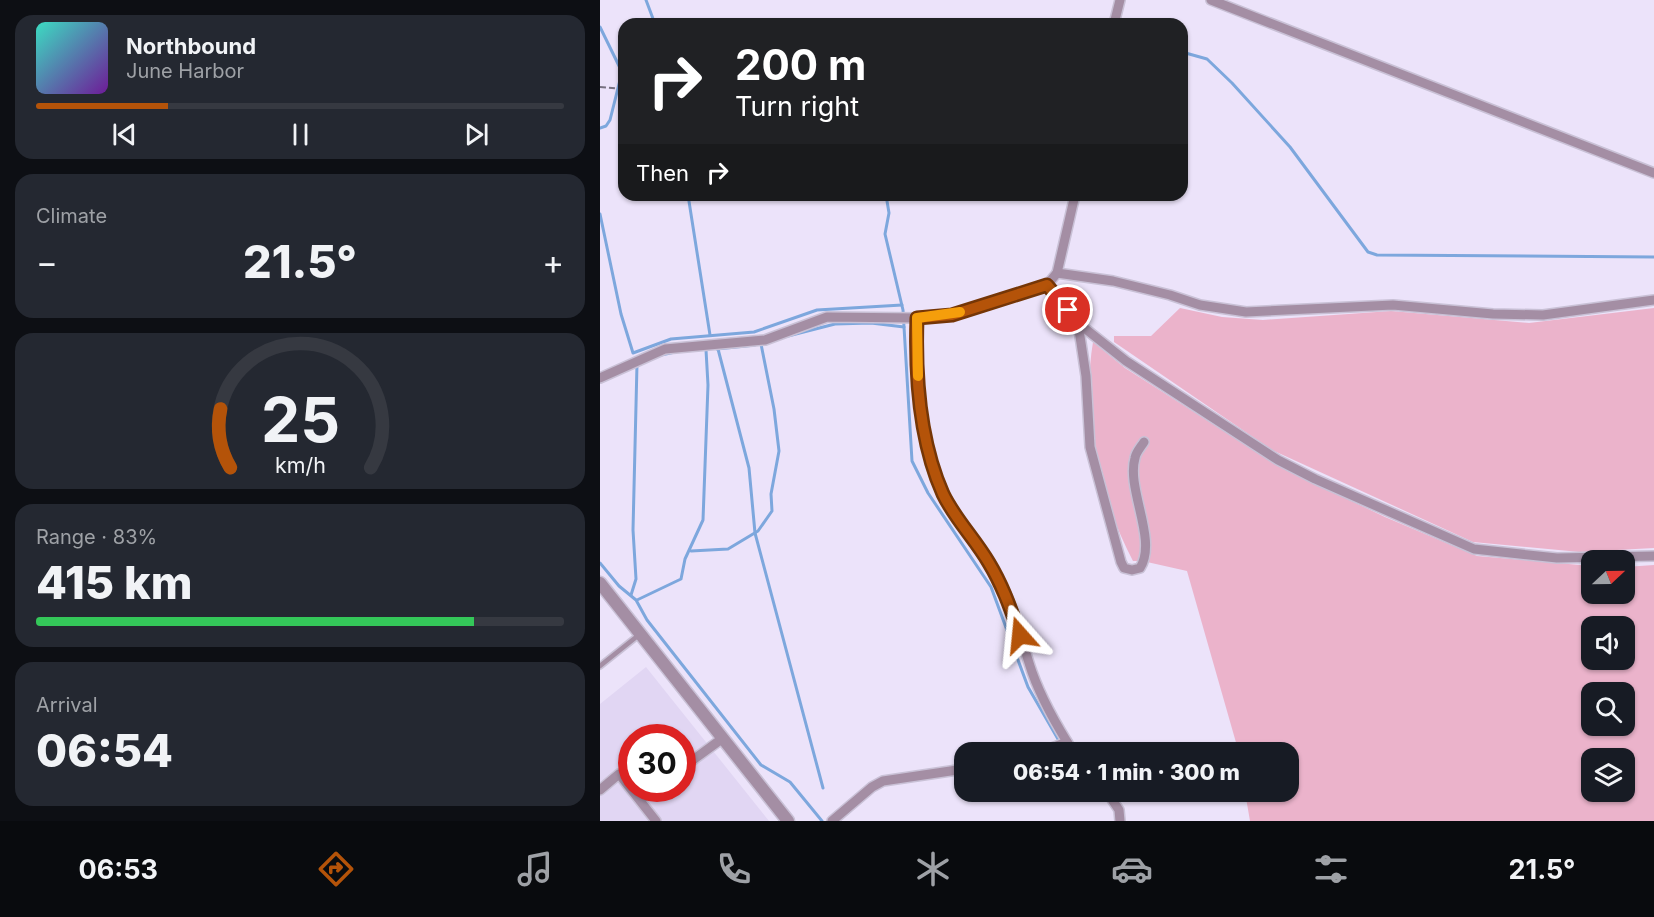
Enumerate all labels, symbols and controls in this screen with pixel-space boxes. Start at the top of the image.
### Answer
text: Northbound [126,33,256,59]
text: 200 m [735,39,866,90]
icon: right [636,42,714,120]
text: June Harbor [126,59,244,83]
text: Turn right [735,90,859,123]
icon: previous [108,118,141,151]
icon: pause [284,118,317,151]
icon: next [460,118,493,151]
icon: right [701,156,734,189]
text: Then [636,160,689,186]
text: Climate [36,204,107,228]
text: 21.5° [243,234,357,289]
text: − [36,242,58,282]
text: + [542,242,564,282]
pin [1042,284,1093,335]
icon: arrive [1051,293,1084,326]
text: 25 [260,382,340,457]
text: km/h [275,452,325,478]
text: Range · 83% [36,525,157,549]
north arrow [1581,550,1635,604]
map controls [1581,550,1635,802]
text: 415 km [36,555,192,610]
position arrow [988,603,1052,667]
button: sound [1581,616,1635,670]
button: search [1581,682,1635,736]
text: Arrival [36,693,98,717]
text: 06:54 [36,723,173,778]
speed limit sign: 30 [618,724,696,802]
button: layers [1581,748,1635,802]
text: 06:54 · 1 min · 300 m [1013,759,1240,785]
icon: directions [315,848,357,890]
icon: music [514,848,556,890]
icon: phone [713,848,755,890]
icon: climate [912,848,954,890]
icon: car [1111,848,1153,890]
icon: filters [1310,848,1352,890]
text: 06:53 [78,853,158,886]
text: 21.5° [1508,853,1576,886]

